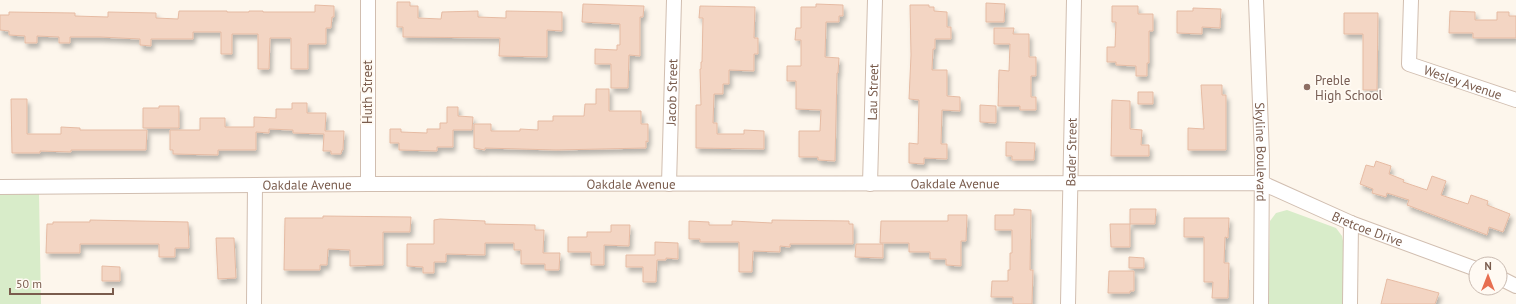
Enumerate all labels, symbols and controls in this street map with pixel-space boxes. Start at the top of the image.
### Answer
street label: Jacob Street [662,58,681,127]
street label: Huth Street [359,59,376,124]
street label: Wesley Avenue [1422,61,1504,103]
street label: Lau Street [863,63,882,121]
place label: Preble High School [1315,72,1383,104]
marker: Preble High School [1302,82,1312,92]
street label: Skyline Boulevard [1251,102,1271,202]
street label: Bader Street [1062,117,1080,187]
street label: Oakdale Avenue [586,175,676,192]
street label: Oakdale Avenue [910,175,1000,192]
street label: Oakdale Avenue [262,176,352,193]
street label: Bretcoe Drive [1329,207,1405,250]
north arrow [1468,256,1508,296]
text: N [1484,259,1492,273]
scale bar [10,270,113,296]
text: 50 m [16,276,42,291]

